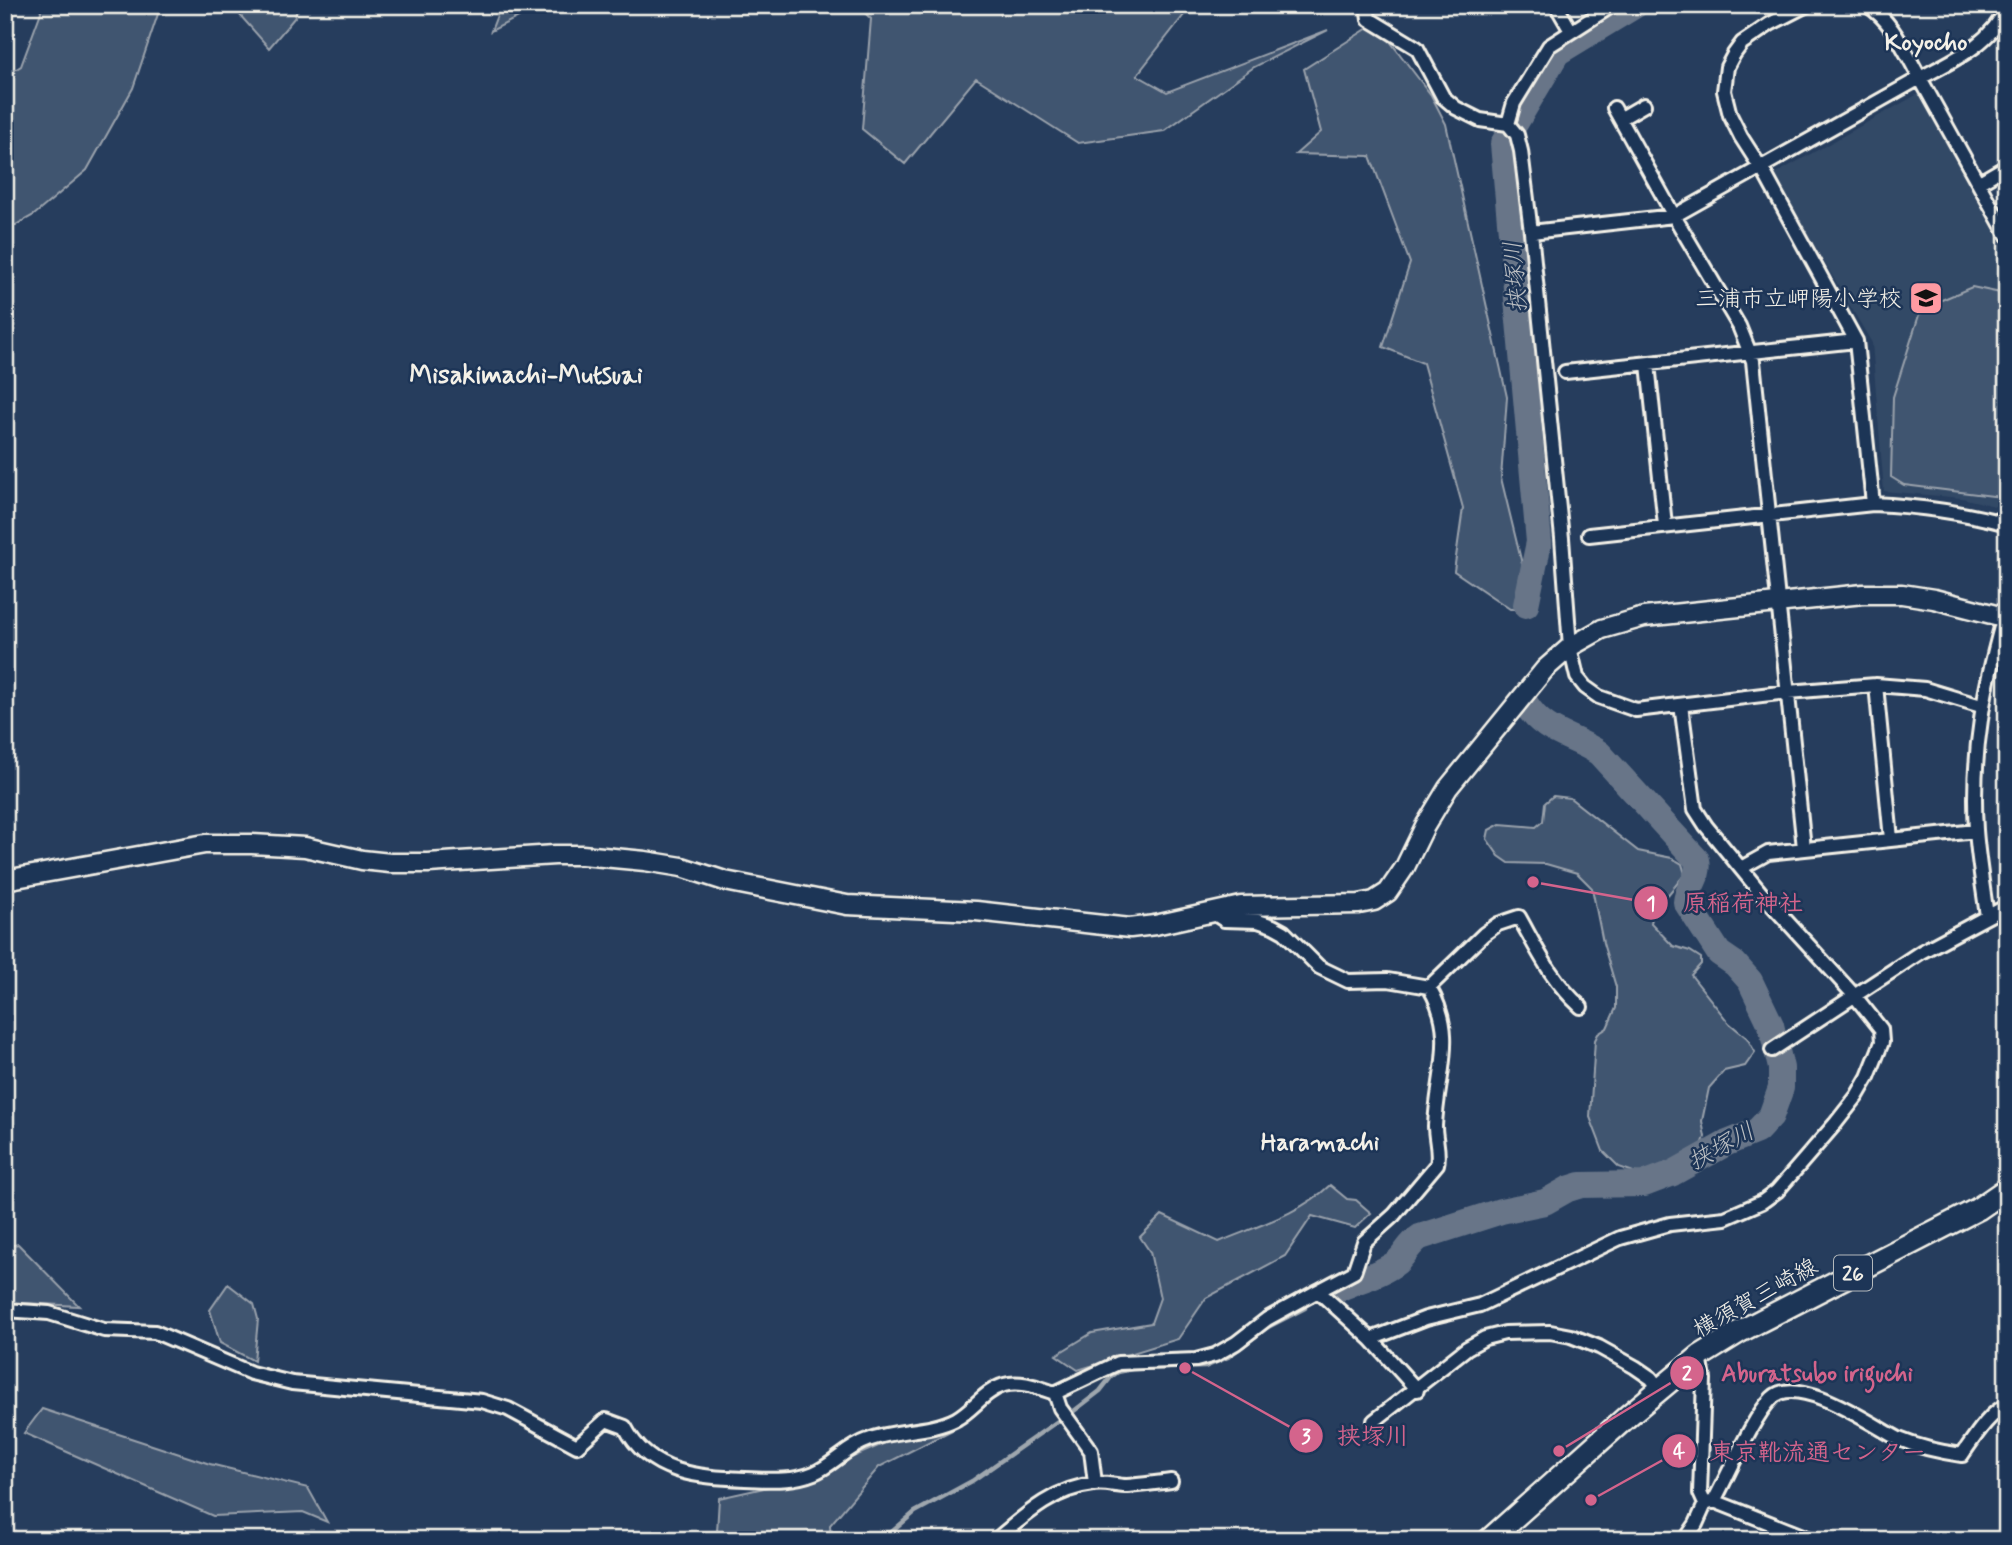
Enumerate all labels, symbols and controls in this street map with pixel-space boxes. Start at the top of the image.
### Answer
district label: Koyocho [1885,28,1967,59]
water label: 挟塚川 [1498,240,1535,314]
school or university icon: 三浦市立岬陽小学校 [1907,279,1945,317]
place label: 三浦市立岬陽小学校 [1695,285,1902,315]
district label: Misakimachi-Mutsuai [409,359,643,393]
callout: 原稲荷神社 [1634,880,1817,925]
text: 原稲荷神社 [1683,889,1803,920]
text: 1 [1646,890,1656,918]
water label: 挟塚川 [1683,1116,1761,1178]
district label: Haramachi [1261,1128,1380,1159]
street label: 横須賀三崎線 [1688,1252,1824,1345]
road number: 26 [1834,1256,1872,1290]
callout: Aburatsubo iriguchi [1670,1350,1929,1395]
text: Aburatsubo iriguchi [1721,1359,1913,1393]
text: 2 [1682,1360,1693,1388]
callout: 挟塚川 [1288,1413,1423,1458]
text: 挟塚川 [1337,1422,1409,1453]
text: 3 [1301,1423,1311,1451]
callout: 東京靴流通センター [1661,1429,1940,1474]
text: 4 [1673,1438,1686,1466]
text: 東京靴流通センター [1710,1438,1926,1469]

